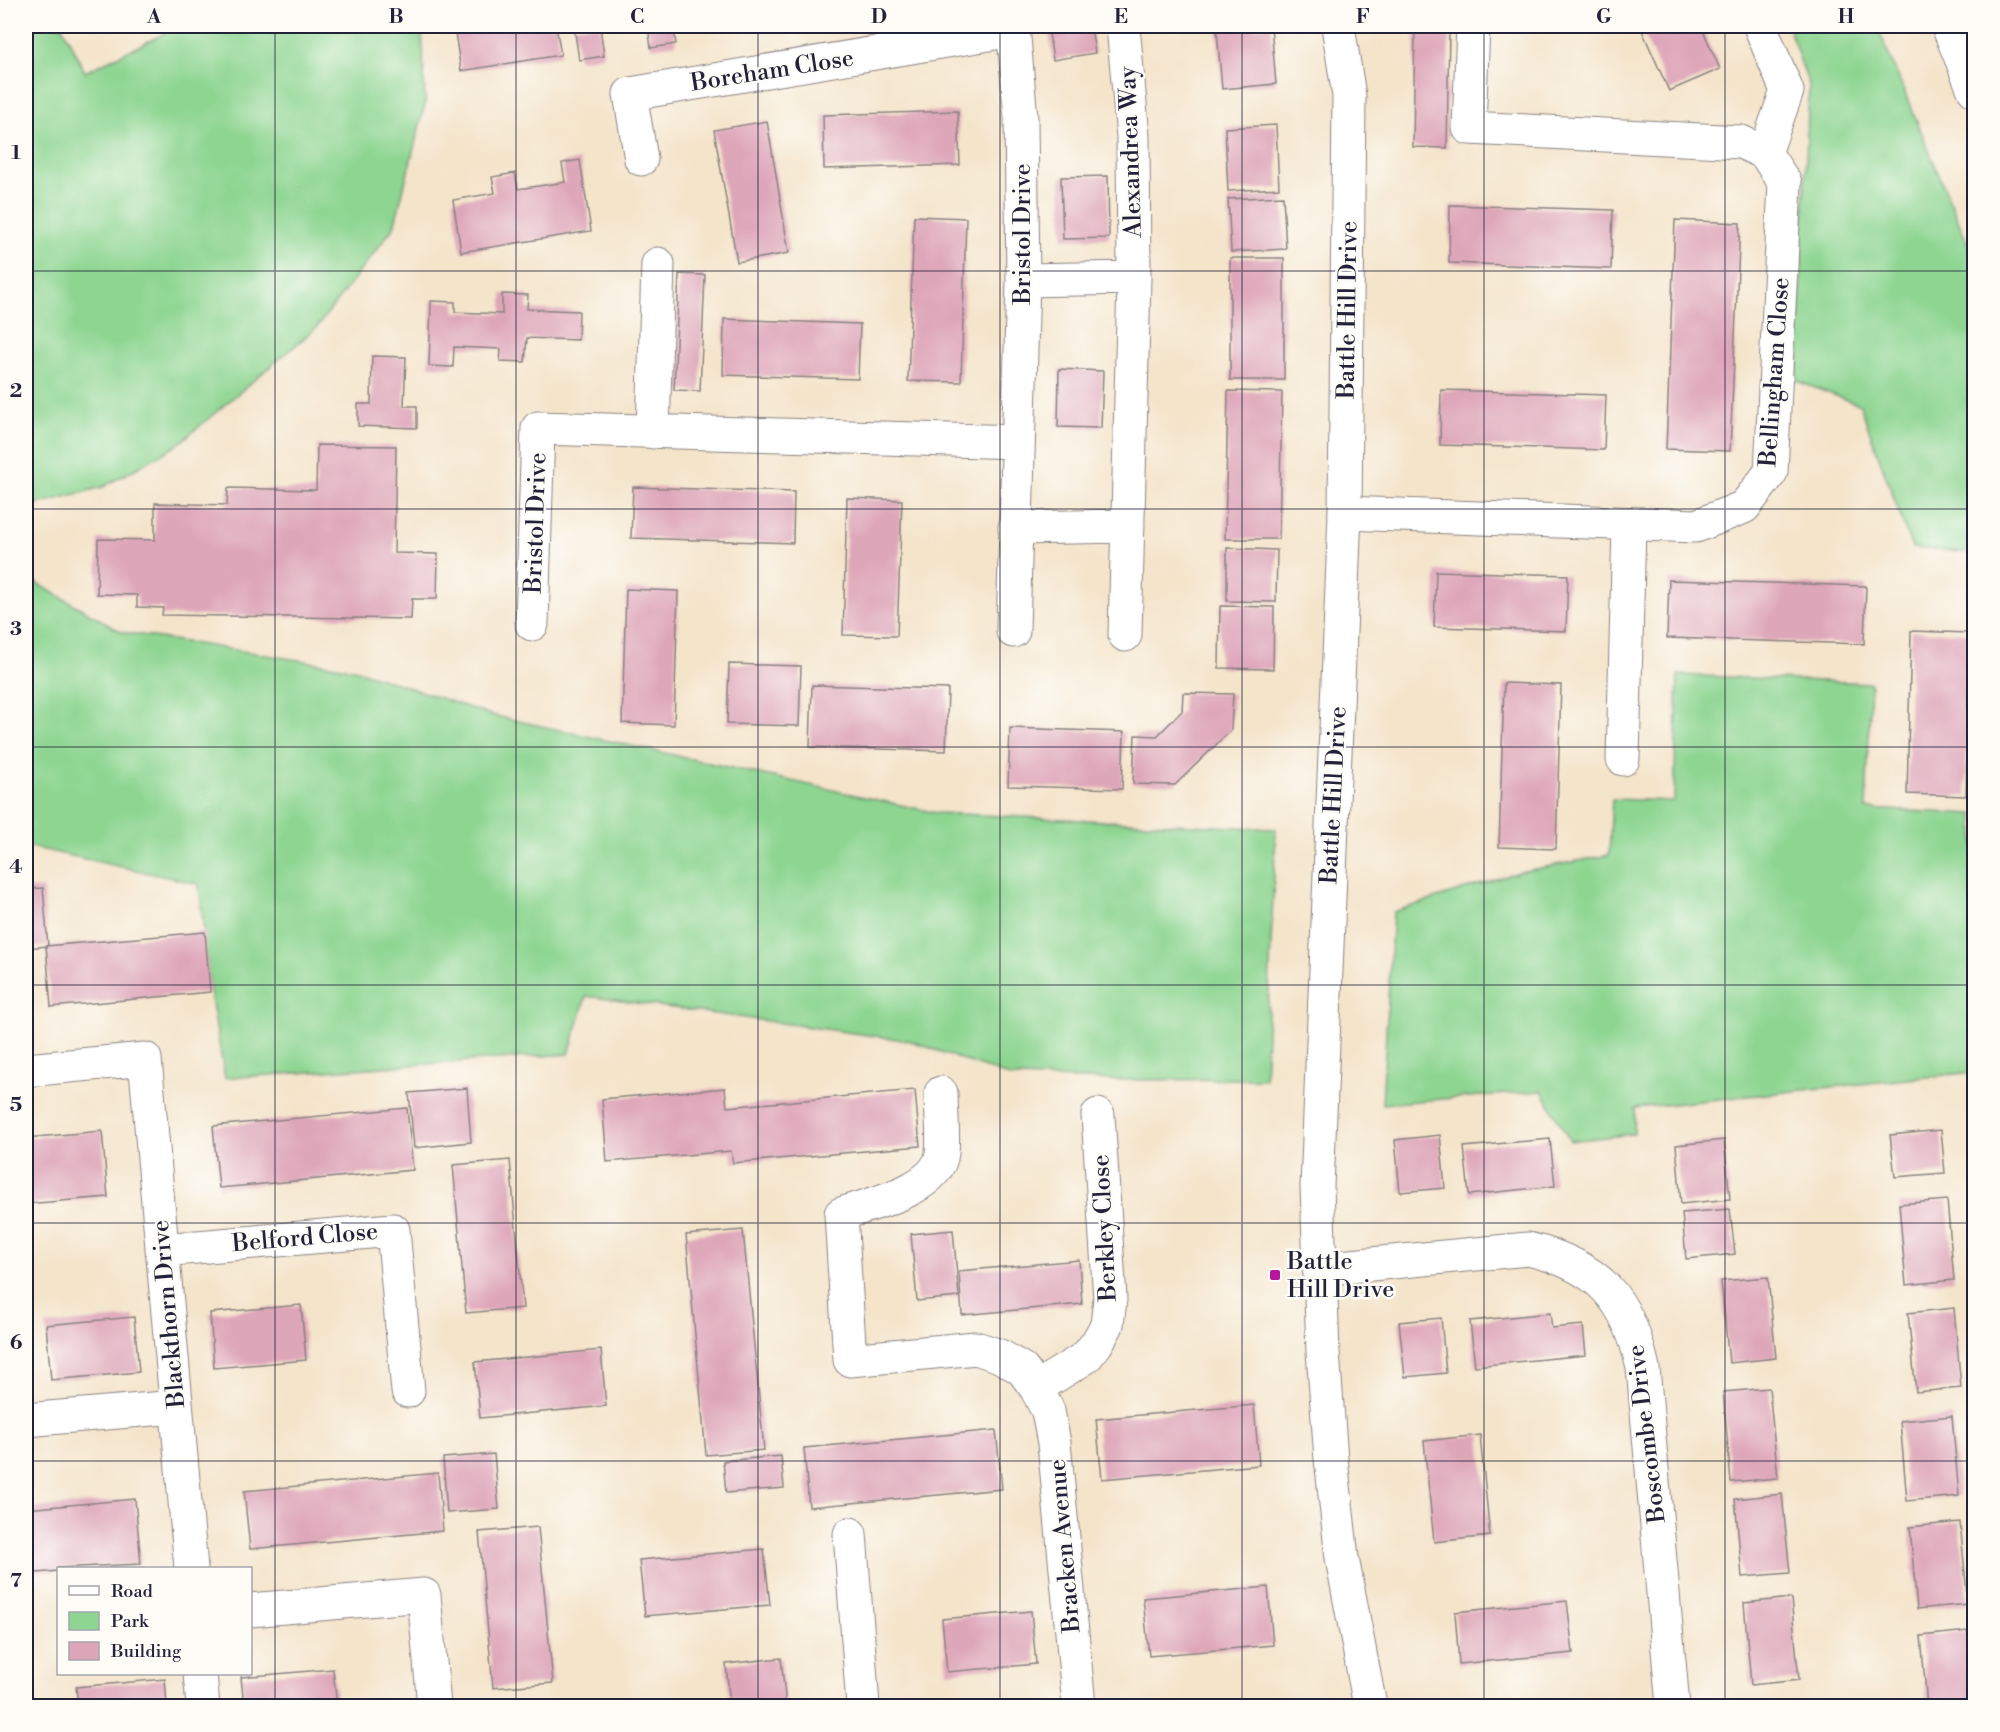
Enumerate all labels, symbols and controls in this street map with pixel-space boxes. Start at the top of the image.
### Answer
text: A [146,5,162,30]
text: B [388,5,404,30]
text: C [630,5,644,30]
text: D [871,5,887,30]
text: E [1114,5,1128,30]
text: F [1356,5,1370,30]
text: G [1596,5,1612,30]
text: H [1838,5,1855,30]
street label: Boreham Close [687,43,856,99]
street label: Alexandrea Way [1113,65,1149,239]
text: 1 [11,141,21,166]
street label: Bristol Drive [1008,163,1038,306]
street label: Battle Hill Drive [1331,221,1365,400]
street label: Bellingham Close [1753,276,1797,469]
text: 2 [10,379,22,404]
street label: Bristol Drive [519,452,553,595]
text: 3 [10,617,22,642]
street label: Battle Hill Drive [1314,705,1354,886]
text: 4 [9,855,23,880]
text: 5 [10,1093,22,1118]
street label: Berkley Close [1086,1154,1124,1303]
street label: Belford Close [230,1217,379,1259]
street label: Blackthorn Drive [146,1219,192,1410]
place label: Battle Hill Drive [1286,1247,1394,1305]
marker: Battle Hill Drive [1268,1268,1282,1282]
text: 6 [10,1331,23,1356]
street label: Boscombe Drive [1621,1343,1673,1526]
street label: Bracken Avenue [1042,1458,1088,1635]
legend [57,1567,252,1675]
text: 7 [10,1569,22,1594]
text: Road [111,1580,154,1603]
text: Park [111,1610,150,1633]
text: Building [110,1640,182,1663]

